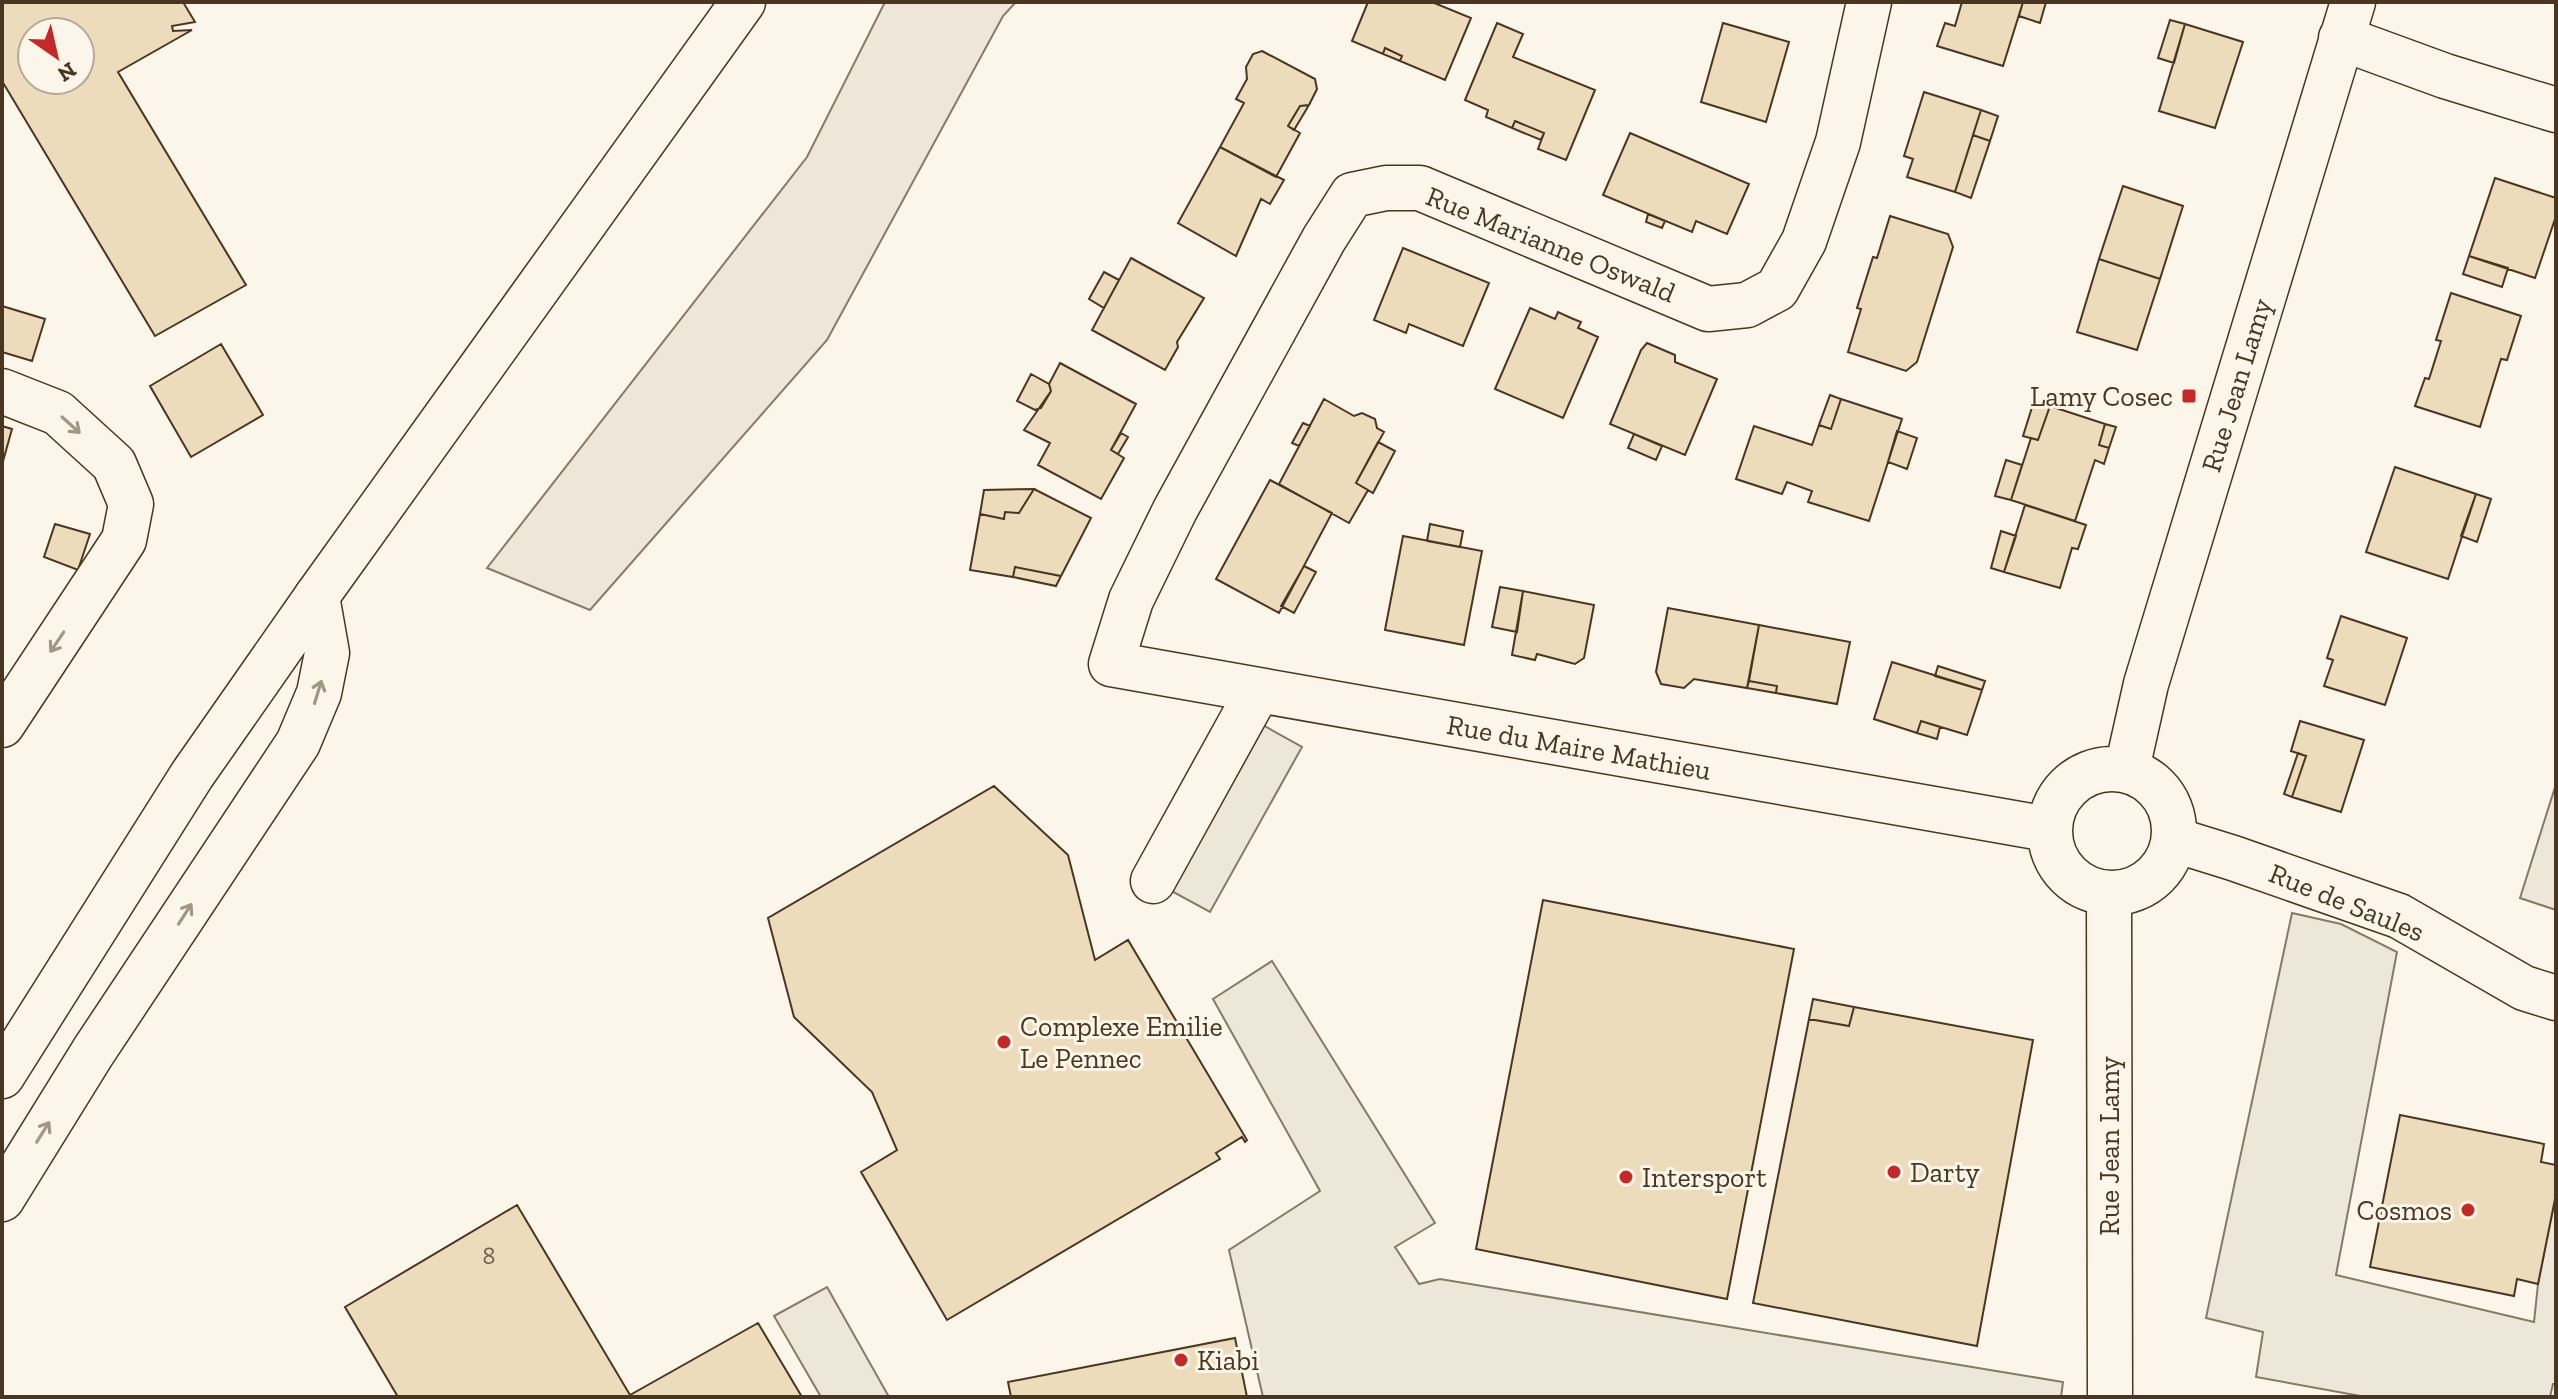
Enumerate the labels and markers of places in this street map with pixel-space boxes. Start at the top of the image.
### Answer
place label: Lamy Cosec [2030,380,2173,413]
marker: Lamy Cosec [2180,387,2198,405]
place label: Complexe Emilie Le Pennec [1020,1010,1223,1075]
marker: Complexe Emilie Le Pennec [995,1033,1013,1051]
place label: Darty [1910,1156,1980,1189]
place label: Intersport [1642,1161,1767,1194]
marker: Darty [1885,1163,1903,1181]
marker: Intersport [1617,1168,1635,1186]
place label: Cosmos [2356,1194,2452,1227]
marker: Cosmos [2459,1201,2477,1219]
place label: Kiabi [1197,1344,1259,1377]
marker: Kiabi [1172,1351,1190,1369]

